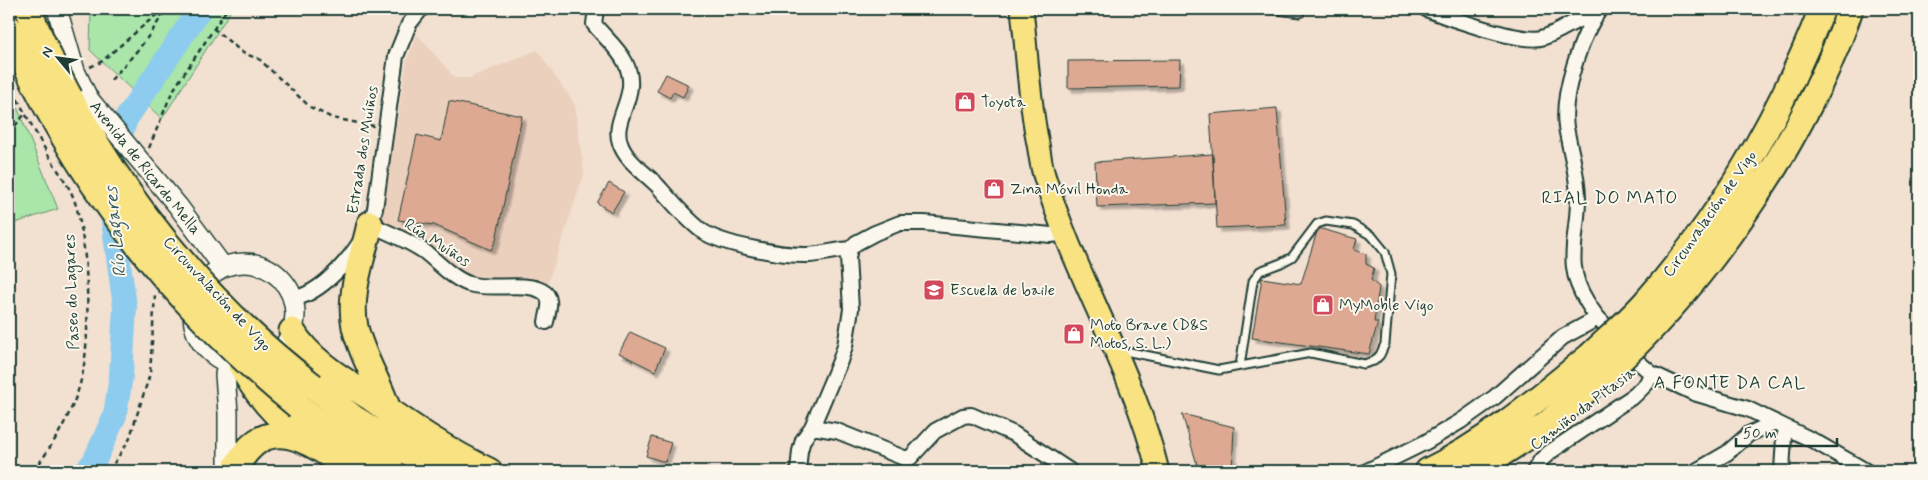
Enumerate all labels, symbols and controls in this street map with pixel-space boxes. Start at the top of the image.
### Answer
north arrow [32,32,82,82]
text: N [37,44,58,61]
street label: Estrada dos Muíños [343,84,383,216]
shop icon: Toyota [953,90,977,114]
place label: Toyota [981,92,1026,113]
street label: Avenida de Ricardo Mella [85,97,205,239]
street label: Circunvalación de Vigo [1658,146,1762,282]
shop icon: Zina Móvil Honda [982,177,1006,201]
place label: Zina Móvil Honda [1010,179,1129,200]
water label: Río Lagares [99,183,135,279]
district label: RIAL DO MATO [1542,186,1679,210]
street label: Rúa Muíños [400,214,474,272]
street label: Circunvalación de Vigo [158,232,276,356]
street label: Paseo do Lagares [59,234,86,350]
school or university icon: Escuela de baile [922,278,946,302]
place label: Escuela de baile [950,280,1055,301]
shop icon: MyMoble Vigo [1311,293,1335,317]
place label: MyMoble Vigo [1339,295,1434,316]
place label: Moto Brave (D&S Motos, S. L.) [1090,315,1208,354]
shop icon: Moto Brave (D&S Motos, S. L.) [1062,322,1086,346]
street label: Camiño da Pitasia [1526,362,1640,456]
district label: A FONTE DA CAL [1654,371,1806,395]
scale bar [1736,415,1837,447]
text: 50 m [1743,424,1777,444]

